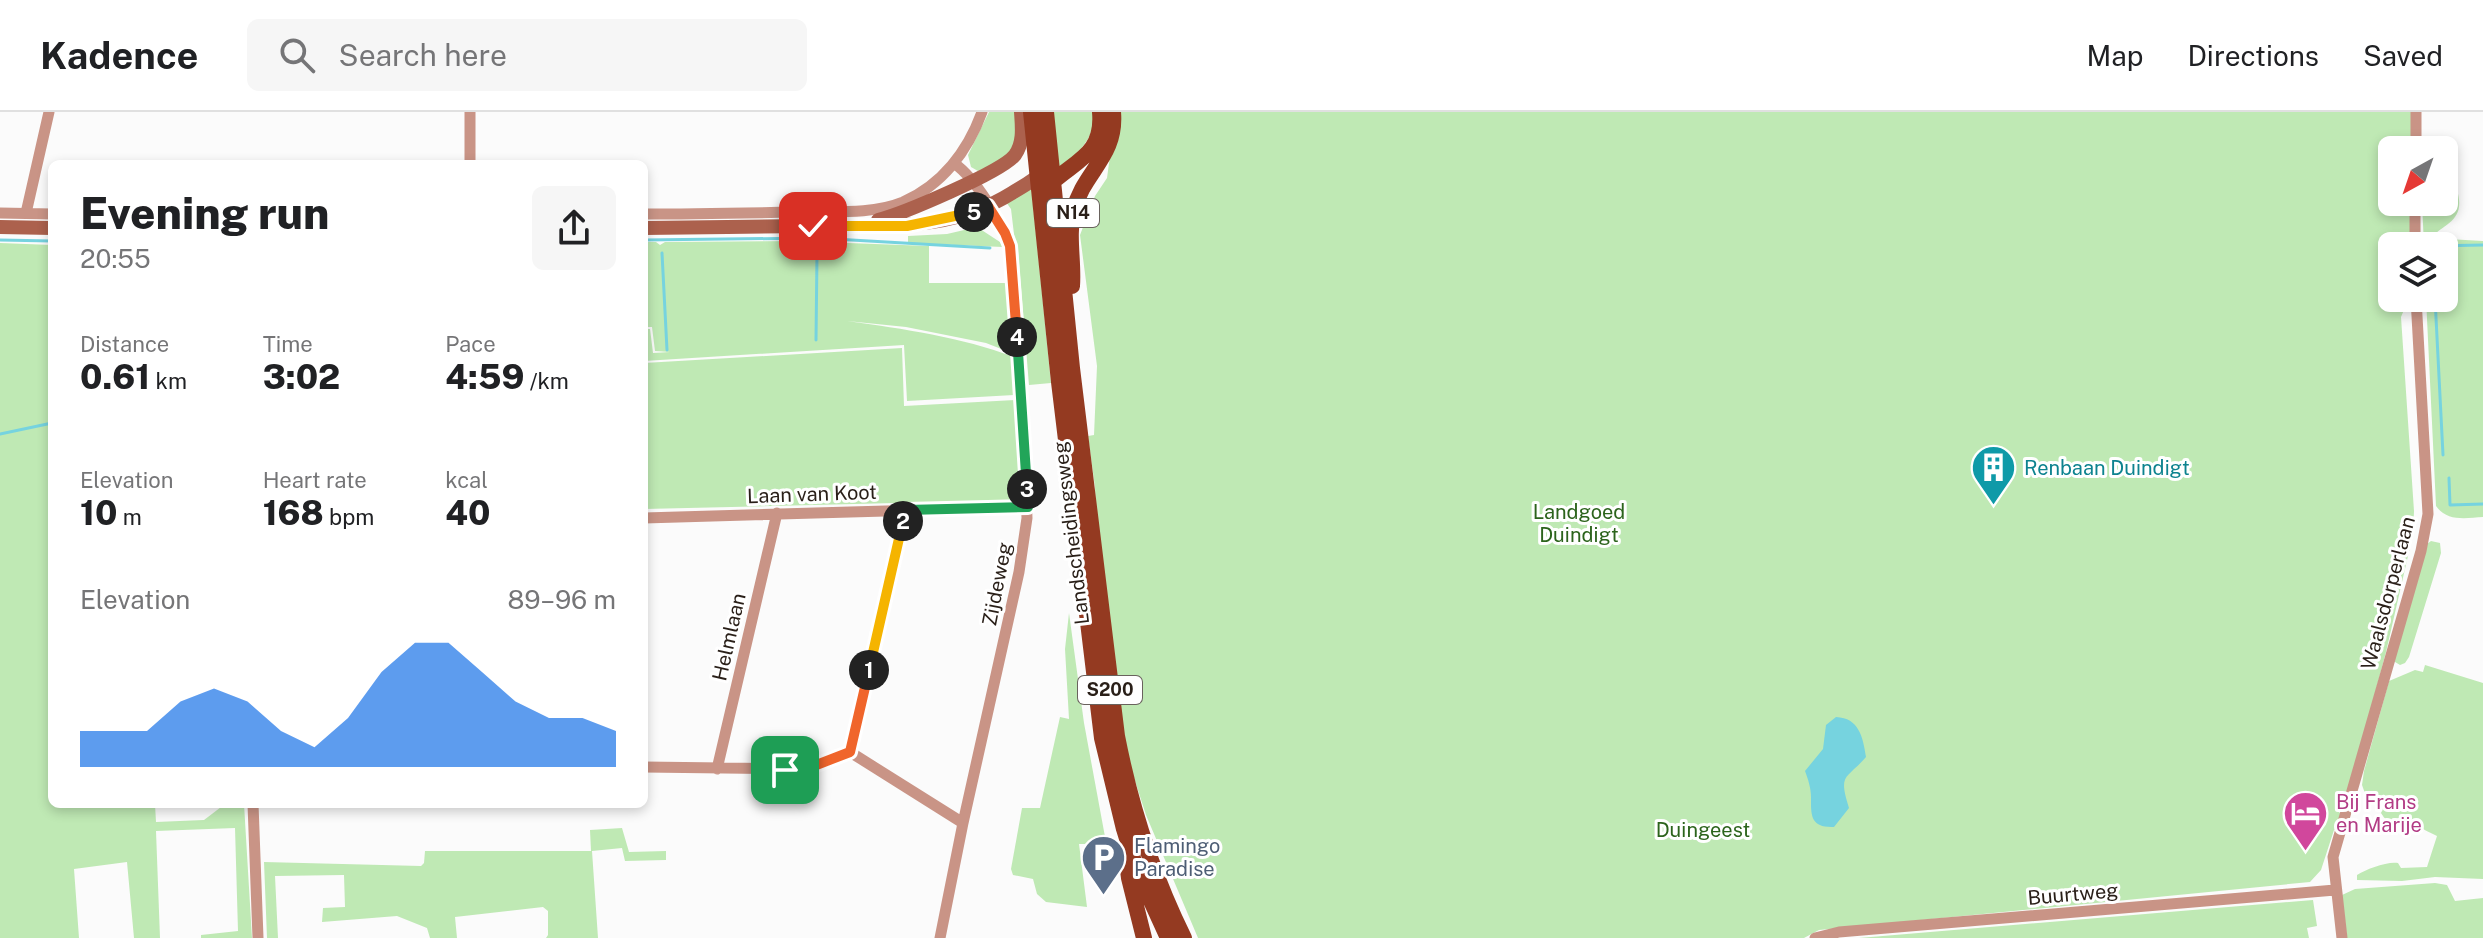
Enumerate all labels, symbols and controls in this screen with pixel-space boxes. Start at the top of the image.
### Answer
search box [247,19,807,91]
text: Kadence [40,33,199,78]
icon: search [275,33,319,77]
text: Search here [339,37,507,73]
text: Map [2087,39,2143,72]
text: Directions [2187,39,2319,72]
text: Saved [2363,39,2443,72]
north arrow [2378,136,2458,216]
map controls [2378,136,2458,312]
button: share [532,186,616,270]
text: Evening run [80,187,329,239]
pin [779,192,847,260]
pin: 5 [954,192,994,232]
text: 5 [967,199,981,225]
road number: N14 [1047,199,1099,227]
icon: check [791,204,835,248]
button: layers [2378,232,2458,312]
text: 20:55 [80,243,151,274]
pin: 4 [997,317,1037,357]
text: 4 [1010,324,1024,350]
text: Distance [80,331,169,357]
text: Time [263,331,313,357]
text: Pace [445,331,496,357]
text: 0.61 [80,357,150,397]
text: 3:02 [263,357,340,397]
text: 4:59 [445,357,524,397]
text: km [150,368,187,394]
text: /km [524,368,569,394]
street label: Landscheidingsweg [1048,440,1094,626]
building icon: Renbaan Duindigt [1969,444,2017,507]
place label: Renbaan Duindigt [2024,456,2190,480]
text: Elevation [80,467,173,493]
text: Heart rate [263,467,367,493]
text: kcal [445,467,488,493]
pin: 3 [1007,469,1047,509]
text: 3 [1020,476,1034,502]
street label: Laan van Koot [747,480,877,508]
text: 10 [80,493,117,533]
text: 168 [263,493,324,533]
text: 40 [445,493,491,533]
park label: Landgoed Duindigt [1533,500,1625,547]
pin: 2 [883,501,923,541]
text: m [117,504,142,530]
text: bpm [324,504,374,530]
text: 2 [896,508,910,534]
street label: Waalsdorperlaan [2356,514,2420,672]
street label: Zijdeweg [977,540,1017,628]
text: Elevation [80,584,190,615]
text: 89–96 m [508,584,616,615]
street label: Helmlaan [707,591,751,683]
pin: 1 [849,650,889,690]
text: 1 [864,657,874,683]
road number: S200 [1078,676,1142,704]
pin [751,736,819,804]
icon: arrive [763,748,807,792]
hotel icon: Bij Frans en Marije [2281,789,2329,852]
place label: Bij Frans en Marije [2336,790,2422,837]
park label: Duingeest [1656,818,1750,842]
parking icon: Flamingo Paradise [1079,833,1127,896]
place label: Flamingo Paradise [1134,834,1220,881]
street label: Buurtweg [2027,878,2119,910]

